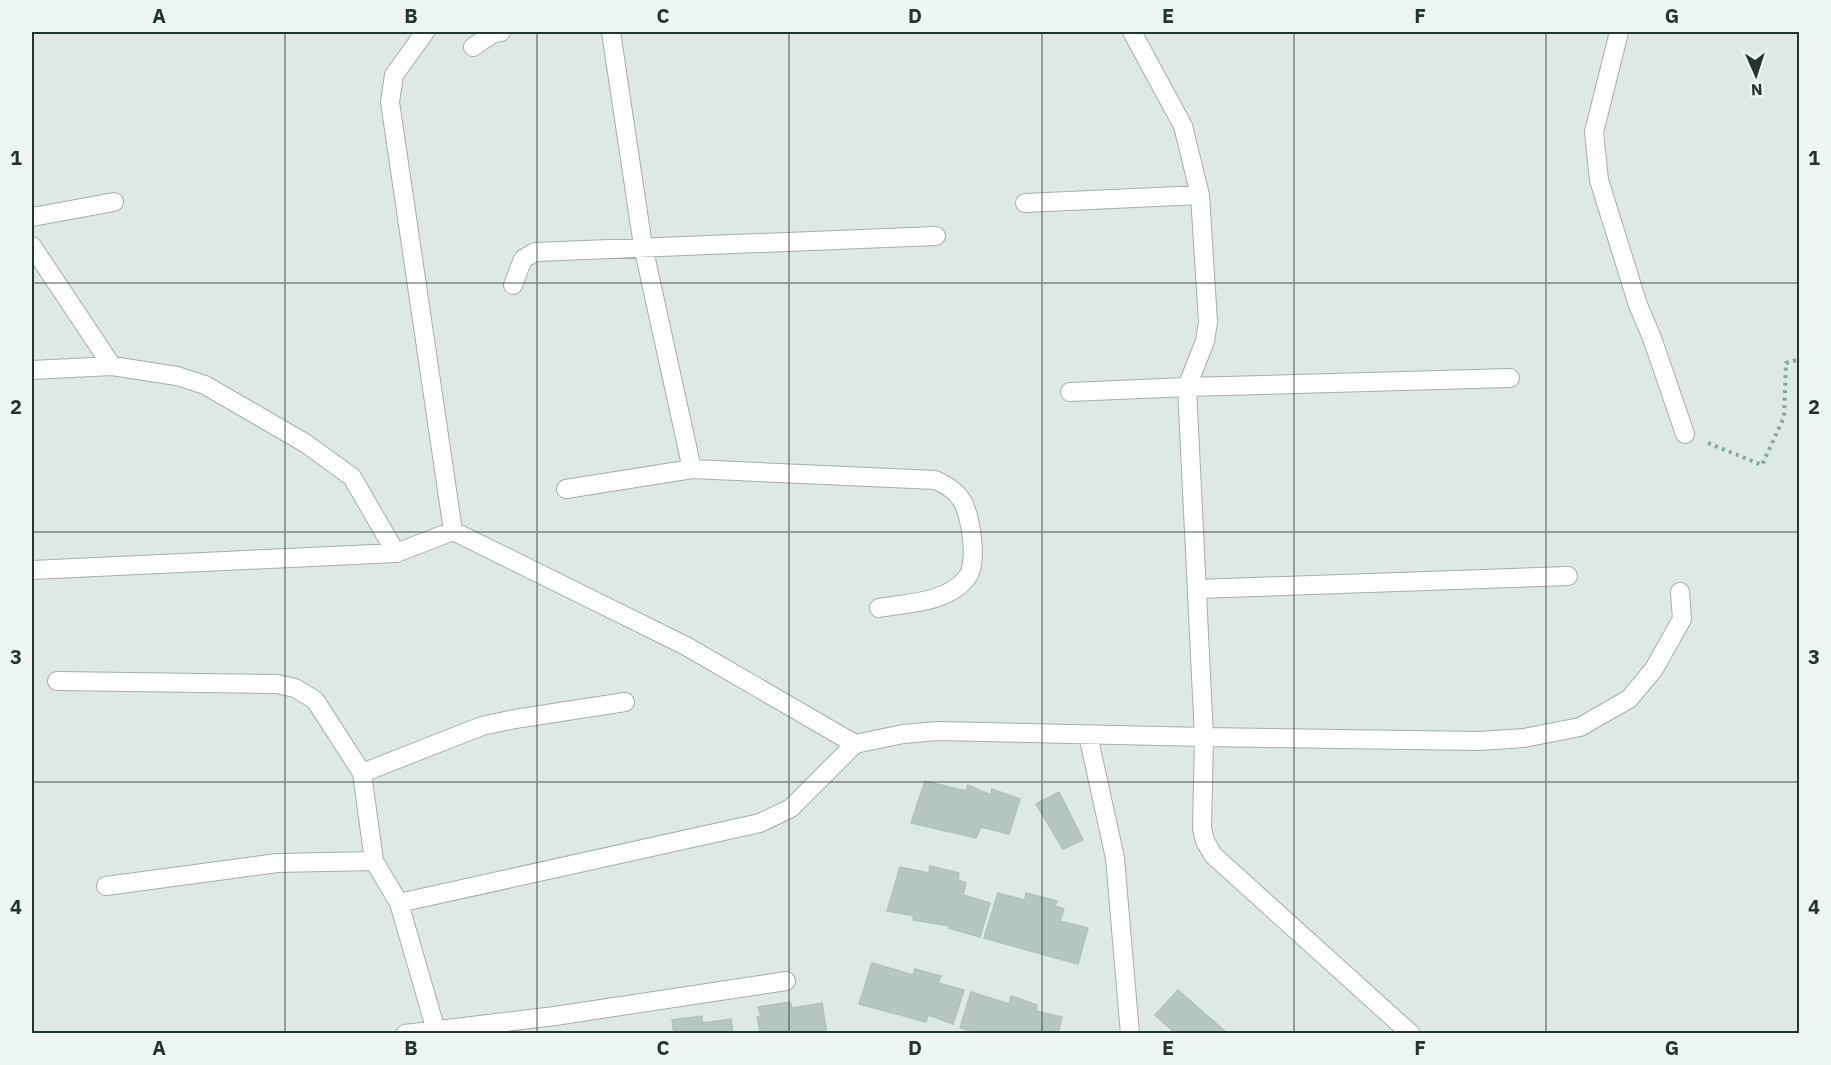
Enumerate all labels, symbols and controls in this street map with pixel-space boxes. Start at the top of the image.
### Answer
text: A [152,2,166,29]
text: B [404,2,418,29]
text: C [656,2,670,29]
text: D [908,2,922,29]
text: E [1162,2,1174,29]
text: F [1414,2,1426,29]
text: G [1665,2,1679,29]
north arrow [1726,45,1786,105]
text: N [1750,80,1763,100]
text: 1 [10,144,22,171]
text: 1 [1808,144,1820,171]
text: 2 [10,393,22,420]
text: 2 [1808,393,1820,420]
text: 3 [10,643,22,670]
text: 3 [1808,643,1820,670]
text: 4 [10,893,22,920]
text: 4 [1808,893,1820,920]
text: A [152,1034,166,1061]
text: B [404,1034,418,1061]
text: C [656,1034,670,1061]
text: D [908,1034,922,1061]
text: E [1162,1034,1174,1061]
text: F [1414,1034,1426,1061]
text: G [1665,1034,1679,1061]

